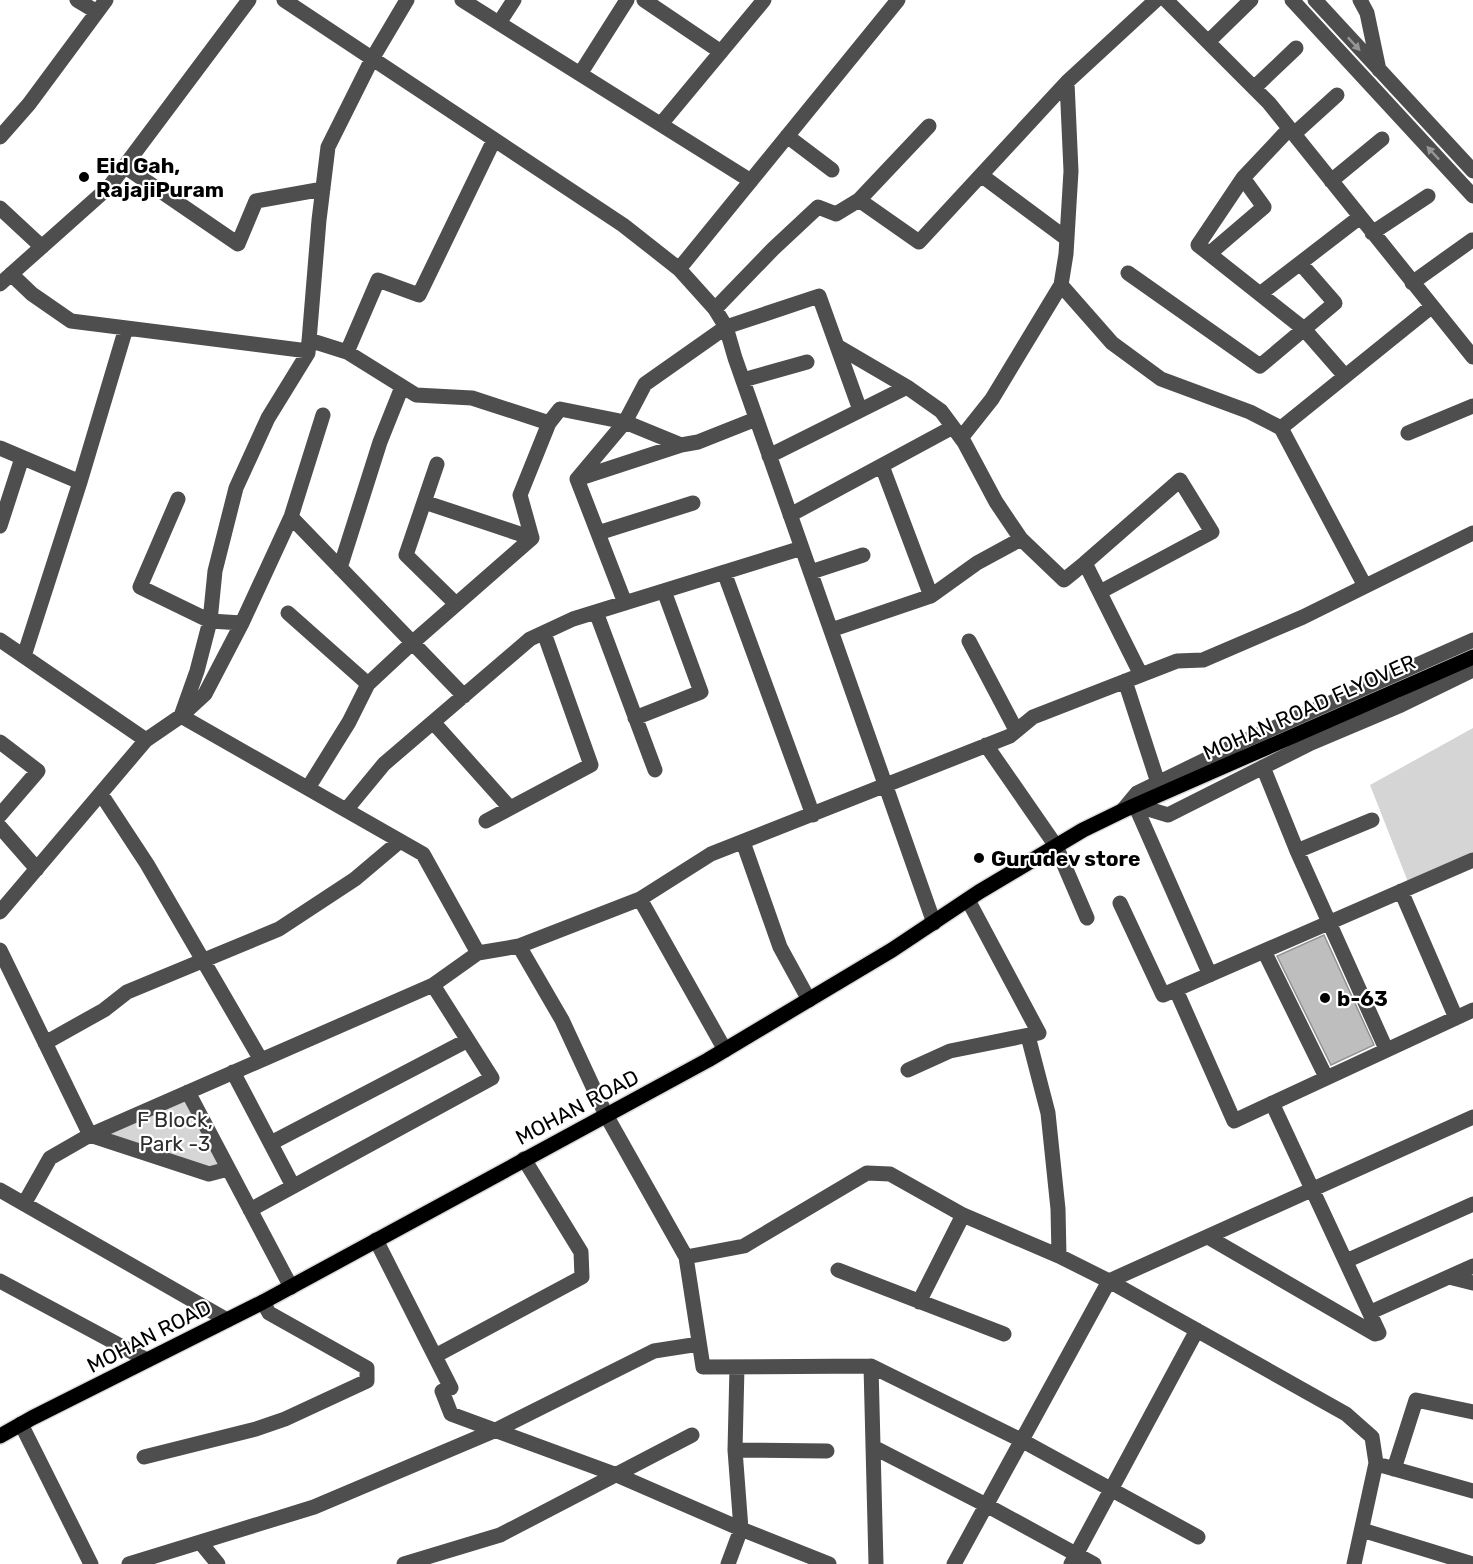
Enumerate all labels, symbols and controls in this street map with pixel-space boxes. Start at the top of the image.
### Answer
one-way arrow [1346,36,1360,50]
one-way arrow [1427,146,1440,161]
place label: Eid Gah, RajajiPuram [96,153,224,202]
marker: Eid Gah, RajajiPuram [77,170,91,184]
street label: MOHAN ROAD FLYOVER [1199,649,1419,765]
place label: Gurudev store [991,846,1140,871]
marker: Gurudev store [972,851,986,865]
place label: b-63 [1337,986,1388,1011]
marker: b-63 [1318,991,1332,1005]
street label: MOHAN ROAD [511,1064,643,1150]
park label: F Block, Park -3 [137,1107,213,1156]
street label: MOHAN ROAD [83,1294,215,1378]

